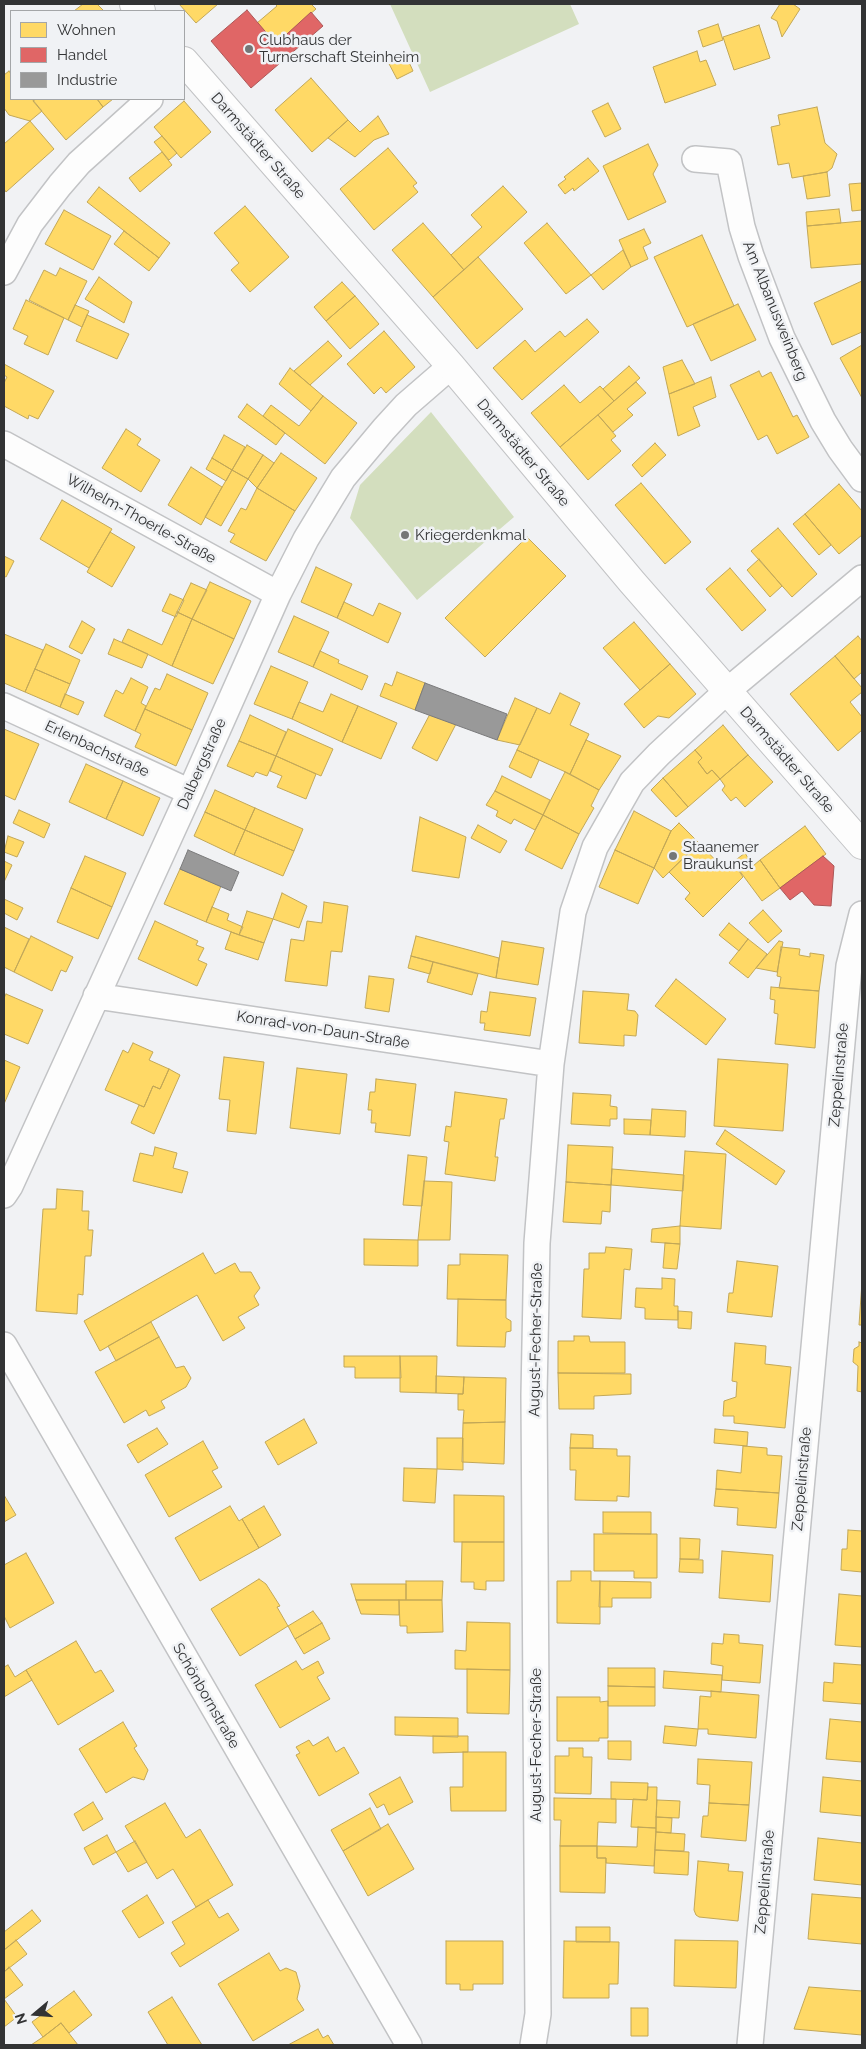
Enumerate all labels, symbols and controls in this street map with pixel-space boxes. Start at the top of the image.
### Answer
legend [10,10,185,100]
text: Wohnen [57,21,116,39]
place label: Clubhaus der Turnerschaft Steinheim [259,31,419,66]
marker: Clubhaus der Turnerschaft Steinheim [243,43,255,55]
text: Handel [57,46,107,64]
text: Industrie [57,71,117,89]
street label: Darmstädter Straße [207,89,309,203]
street label: Am Albanusweinberg [739,238,811,384]
street label: Darmstädter Straße [473,396,573,510]
street label: Wilhelm-Thoerle-Straße [63,470,219,568]
place label: Kriegerdenkmal [415,526,526,544]
marker: Kriegerdenkmal [399,529,411,541]
street label: Darmstädter Straße [736,703,838,817]
street label: Dalbergstraße [174,716,230,812]
street label: Erlenbachstraße [42,717,152,781]
place label: Staanemer Braukunst [683,838,759,873]
marker: Staanemer Braukunst [667,850,679,862]
street label: Konrad-von-Daun-Straße [235,1007,411,1053]
street label: Zeppelinstraße [825,1022,853,1128]
street label: August-Fecher-Straße [526,1263,546,1417]
street label: Zeppelinstraße [788,1426,816,1532]
street label: Schönbornstraße [169,1640,243,1752]
street label: August-Fecher-Straße [527,1668,545,1822]
street label: Zeppelinstraße [751,1829,779,1935]
north arrow [10,1989,60,2039]
text: N [11,2011,30,2026]

